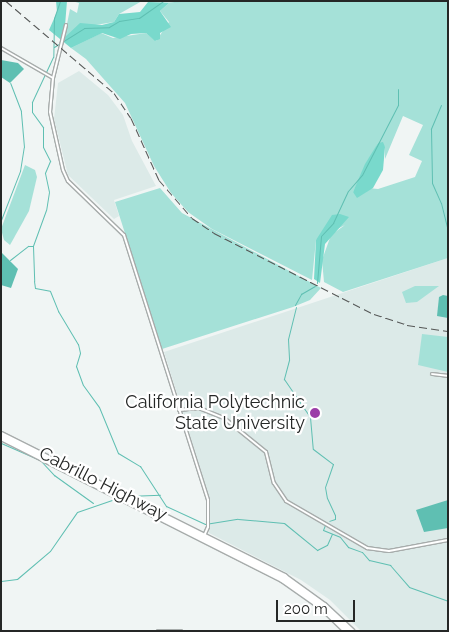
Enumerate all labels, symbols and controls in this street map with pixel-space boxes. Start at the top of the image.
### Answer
place label: California Polytechnic State University [125,392,305,434]
marker: California Polytechnic State University [309,407,321,419]
street label: Cabrillo Highway [35,442,171,526]
scale bar [279,590,358,622]
text: 200 m [284,600,328,618]

